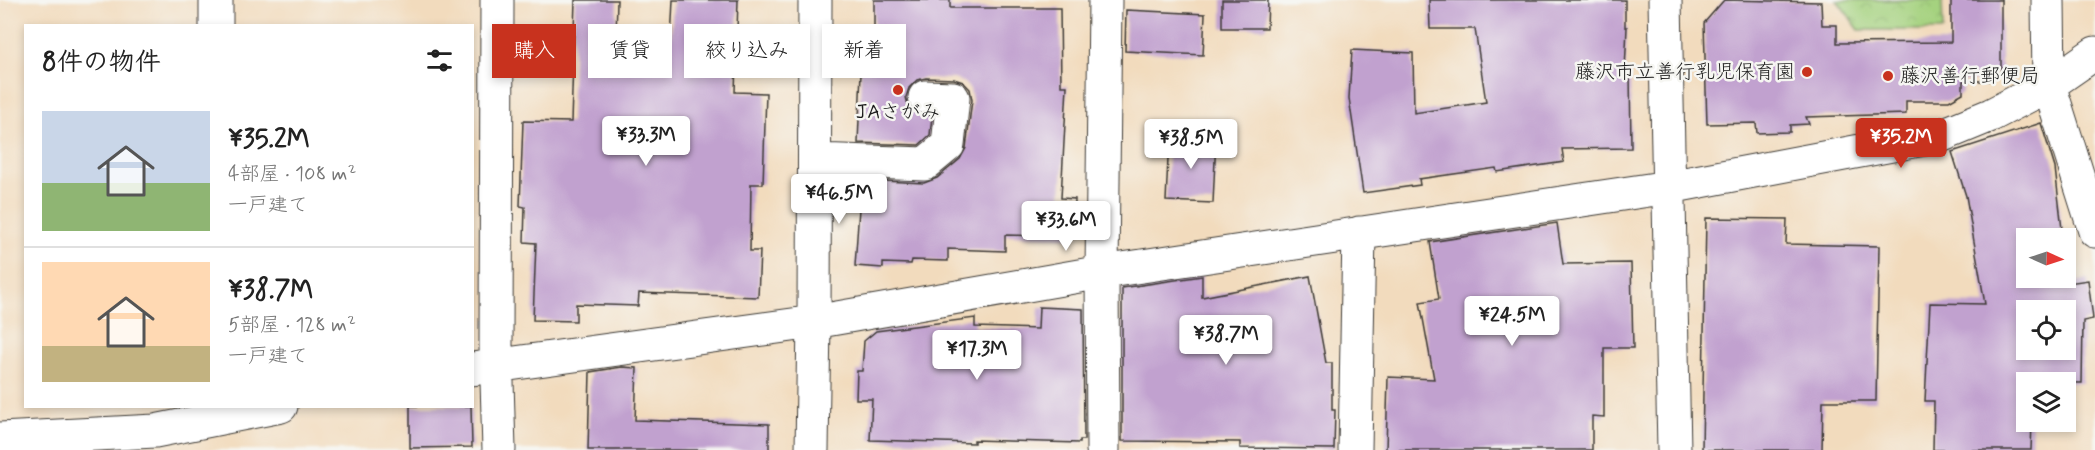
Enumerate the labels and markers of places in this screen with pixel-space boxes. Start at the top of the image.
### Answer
place label: 藤沢市立善行乳児保育園 [1575,59,1795,86]
place label: 藤沢善行郵便局 [1900,63,2040,90]
marker: 藤沢市立善行乳児保育園 [1800,65,1814,79]
marker: 藤沢善行郵便局 [1881,69,1895,83]
marker: JAさがみ [891,83,905,97]
place label: JAさがみ [856,99,940,126]
pin: ¥33.3M [597,116,695,167]
pin: ¥35.2M [1852,118,1950,169]
pin: ¥38.5M [1142,119,1240,170]
pin: ¥46.5M [790,174,888,225]
pin: ¥33.6M [1017,201,1115,252]
pin: ¥24.5M [1463,296,1561,347]
pin: ¥38.7M [1177,315,1275,366]
pin: ¥17.3M [928,330,1026,381]

